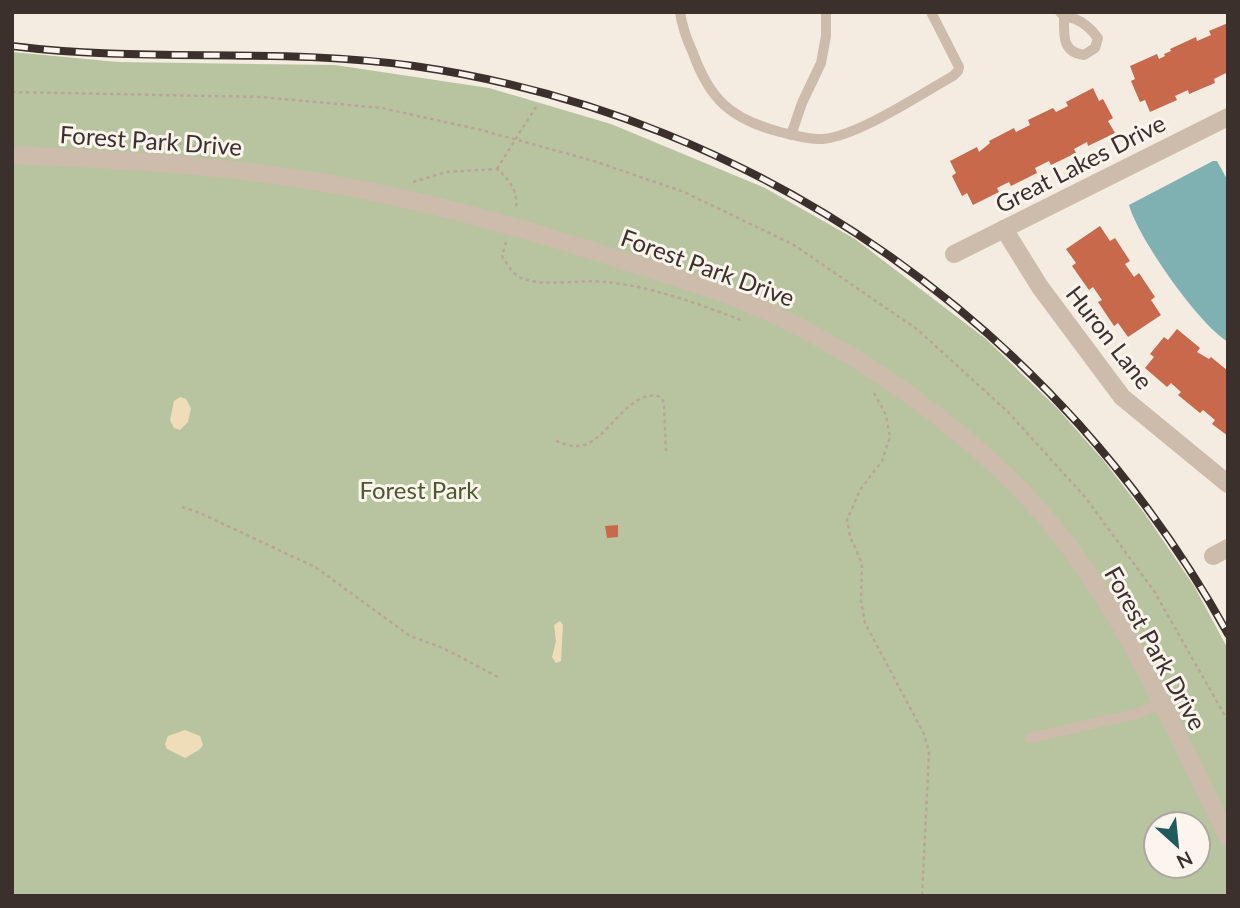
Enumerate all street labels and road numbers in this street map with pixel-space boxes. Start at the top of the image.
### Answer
street label: Great Lakes Drive [990,108,1170,218]
street label: Forest Park Drive [59,119,243,161]
street label: Forest Park Drive [617,222,799,312]
street label: Huron Lane [1061,280,1159,394]
street label: Forest Park Drive [1099,561,1213,735]

